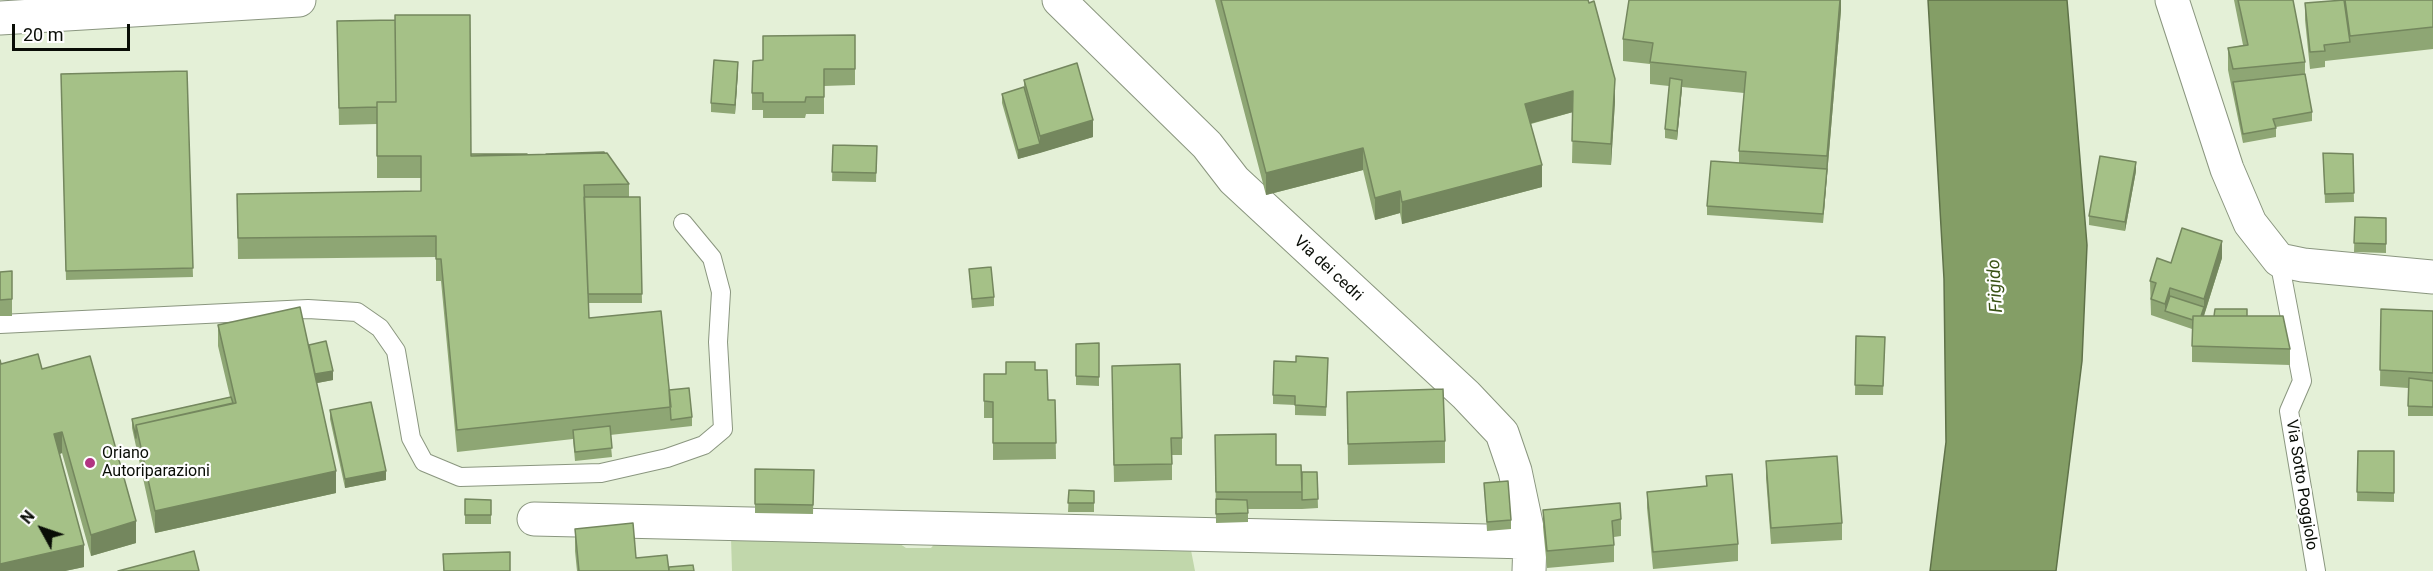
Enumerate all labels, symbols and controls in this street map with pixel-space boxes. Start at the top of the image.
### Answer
scale bar [15,12,134,50]
text: 20 m [23,24,63,45]
street label: Via dei cedri [1290,232,1366,306]
water label: Frigido [1984,259,2008,313]
street label: Via Sotto Poggiolo [2281,418,2321,552]
place label: Oriano Autoriparazioni [102,444,210,482]
marker: Oriano Autoriparazioni [83,456,97,470]
north arrow [12,499,72,559]
text: N [17,507,39,528]

